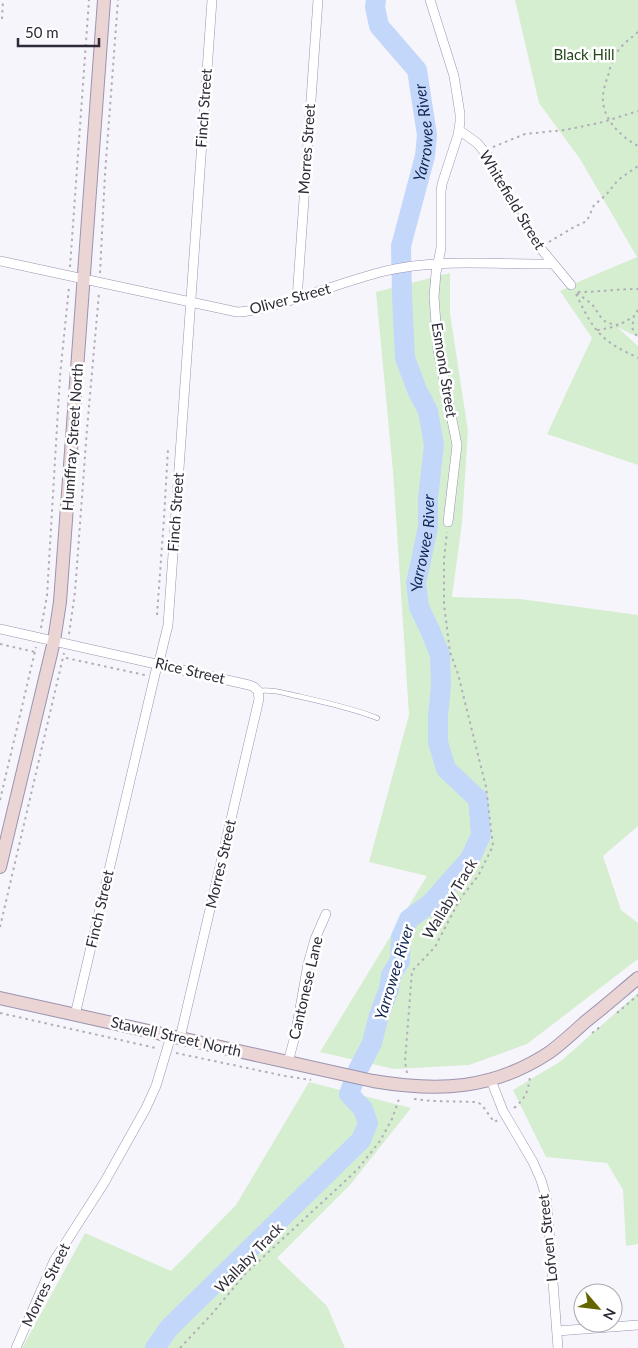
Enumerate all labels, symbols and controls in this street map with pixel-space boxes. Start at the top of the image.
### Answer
scale bar [18,15,99,47]
text: 50 m [25,23,59,41]
park label: Black Hill [553,45,615,63]
street label: Finch Street [191,67,215,148]
water label: Yarrowee River [409,82,436,184]
street label: Morres Street [294,103,318,195]
street label: Whitefield Street [476,147,550,253]
street label: Oliver Street [247,278,333,317]
street label: Esmond Street [429,321,461,419]
street label: Humffray Street North [58,362,86,511]
street label: Finch Street [163,471,187,552]
water label: Yarrowee River [406,493,437,593]
street label: Rice Street [154,653,228,687]
street label: Morres Street [201,817,239,910]
street label: Wallaby Track [418,855,480,942]
street label: Finch Street [81,868,117,949]
water label: Yarrowee River [370,921,417,1022]
street label: Cantonese Lane [284,934,326,1041]
street label: Stawell Street North [109,1012,243,1060]
street label: Lofven Street [533,1193,561,1283]
street label: Wallaby Track [210,1218,286,1296]
street label: Morres Street [17,1239,73,1329]
north arrow [573,1283,623,1333]
text: N [600,1306,620,1323]

